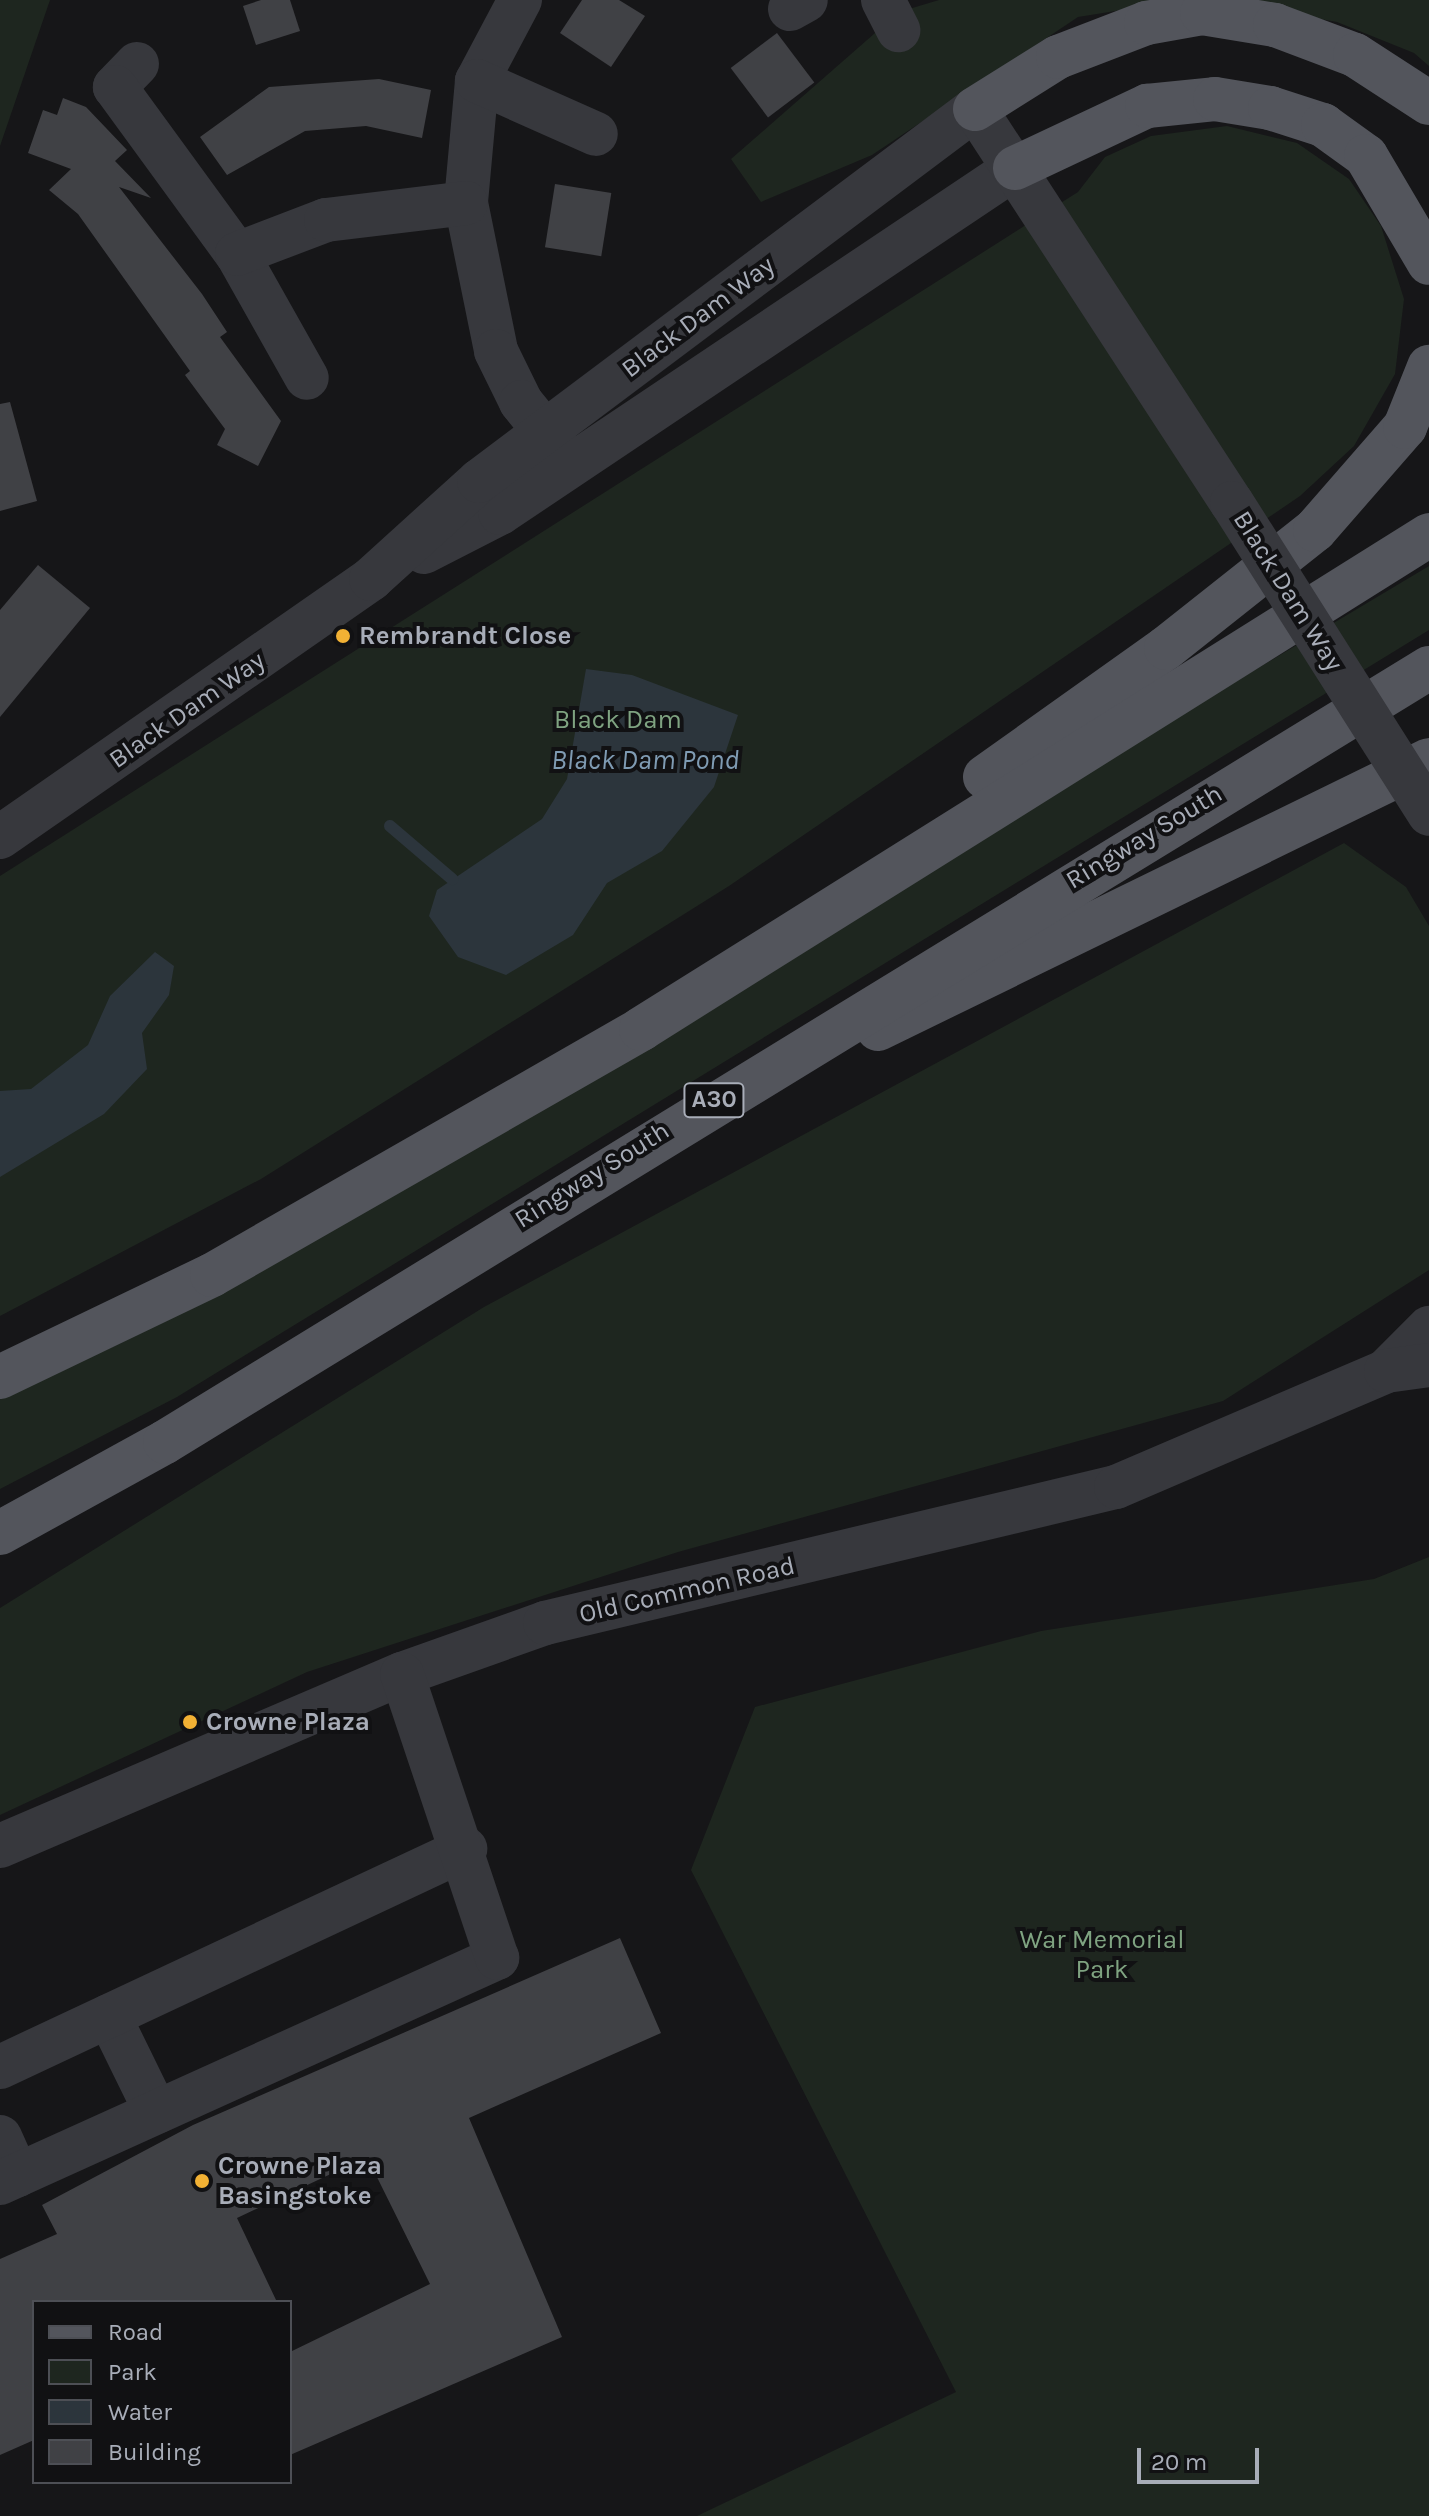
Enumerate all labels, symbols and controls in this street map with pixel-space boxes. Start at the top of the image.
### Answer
street label: Black Dam Way [616,250,780,384]
street label: Black Dam Way [1226,505,1350,677]
place label: Rembrandt Close [359,620,571,652]
marker: Rembrandt Close [334,627,352,645]
street label: Black Dam Way [103,645,271,775]
park label: Black Dam [554,704,682,736]
water label: Black Dam Pond [551,743,739,777]
street label: Ringway South [1060,778,1228,896]
road number: A30 [682,1080,746,1120]
street label: Ringway South [509,1115,675,1235]
street label: Old Common Road [576,1550,798,1630]
place label: Crowne Plaza [206,1706,370,1738]
marker: Crowne Plaza [181,1713,199,1731]
park label: War Memorial Park [1020,1924,1184,1986]
place label: Crowne Plaza Basingstoke [218,2150,382,2212]
marker: Crowne Plaza Basingstoke [193,2172,211,2190]
legend [32,2300,292,2484]
text: Road [108,2318,163,2346]
text: Park [108,2358,157,2386]
text: Water [108,2398,172,2426]
scale bar [1141,2432,1263,2482]
text: Building [108,2438,201,2466]
text: 20 m [1151,2448,1207,2476]

